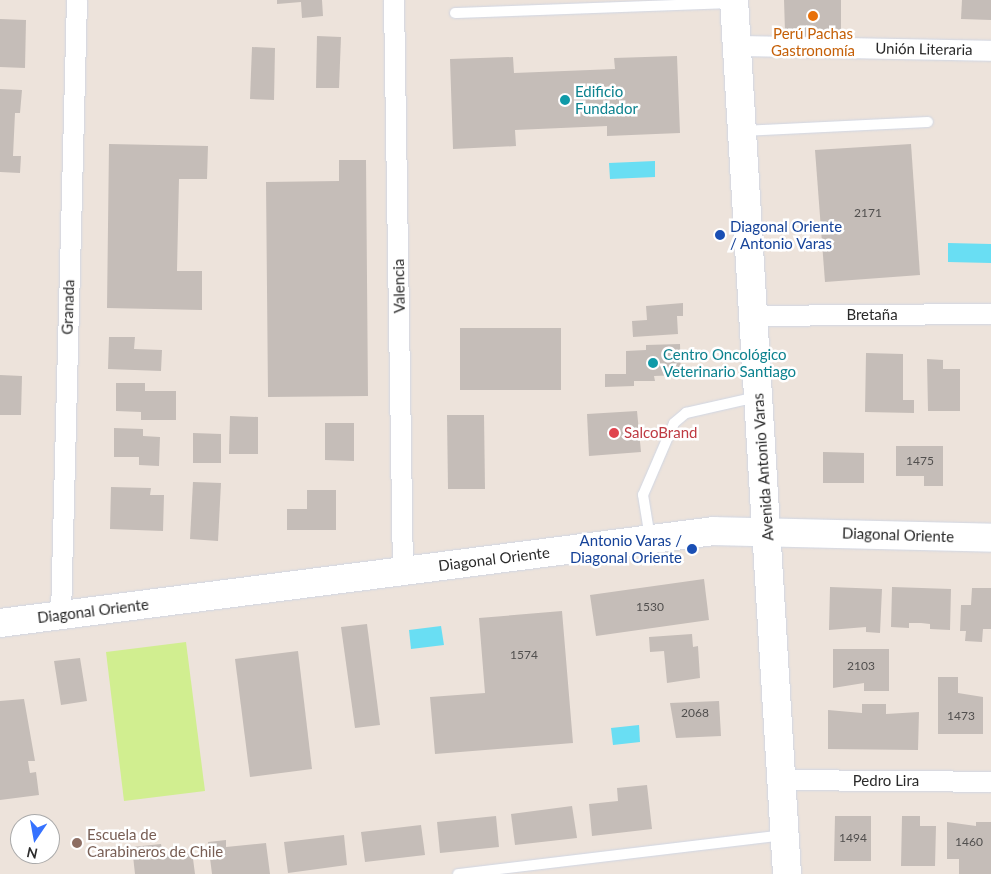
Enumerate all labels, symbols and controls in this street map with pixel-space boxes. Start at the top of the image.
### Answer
marker: Perú Pachas Gastronomía [807,10,819,22]
place label: Perú Pachas Gastronomía [771,24,855,59]
street label: Unión Literaria [875,39,973,59]
place label: Edificio Fundador [575,82,638,117]
marker: Edificio Fundador [559,94,571,106]
house number: 2171 [854,206,882,220]
place label: Diagonal Oriente / Antonio Varas [730,217,842,252]
marker: Diagonal Oriente / Antonio Varas [714,229,726,241]
street label: Valencia [390,259,408,313]
street label: Granada [58,279,78,335]
street label: Bretaña [846,306,898,324]
place label: Centro Oncológico Veterinario Santiago [663,345,796,380]
marker: Centro Oncológico Veterinario Santiago [647,357,659,369]
street label: Avenida Antonio Varas [749,392,777,542]
place label: SalcoBrand [624,424,697,442]
marker: SalcoBrand [608,427,620,439]
house number: 1475 [906,454,934,468]
street label: Diagonal Oriente [842,524,954,546]
place label: Antonio Varas / Diagonal Oriente [570,531,682,566]
street label: Diagonal Oriente [437,543,551,575]
marker: Antonio Varas / Diagonal Oriente [686,543,698,555]
street label: Diagonal Oriente [36,595,150,627]
house number: 1530 [636,600,664,614]
house number: 1574 [510,648,538,662]
house number: 2103 [847,659,875,673]
house number: 2068 [681,706,709,720]
house number: 1473 [947,709,975,723]
street label: Pedro Lira [853,772,919,790]
north arrow [10,814,60,864]
place label: Escuela de Carabineros de Chile [87,825,223,860]
house number: 1494 [839,831,867,845]
house number: 1460 [955,835,983,849]
marker: Escuela de Carabineros de Chile [71,837,83,849]
text: N [25,844,39,863]

